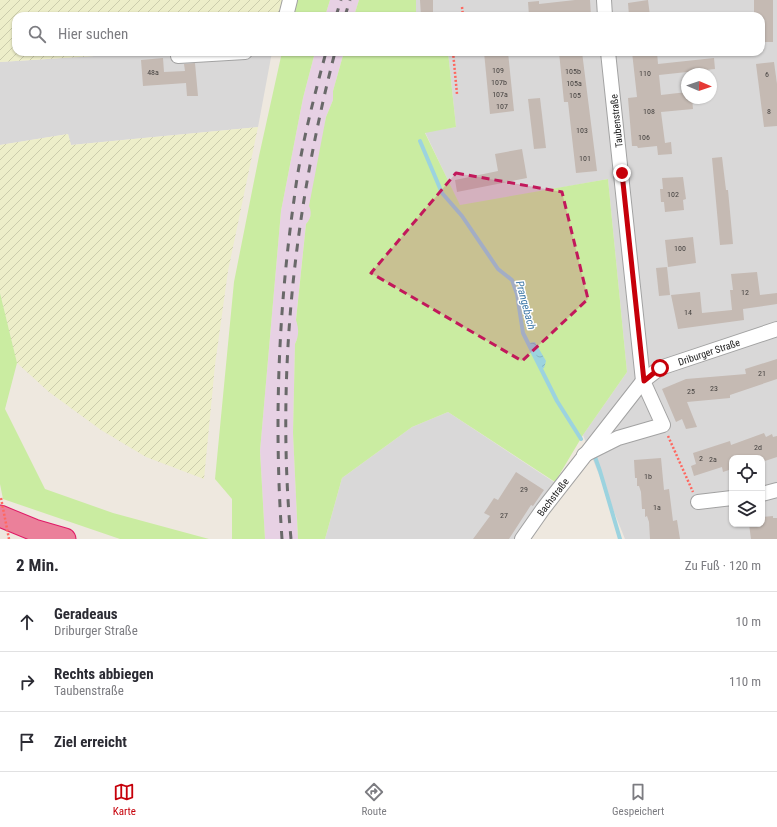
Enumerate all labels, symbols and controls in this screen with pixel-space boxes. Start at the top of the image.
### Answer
search box [12,12,765,56]
icon: search [26,23,48,45]
text: Hier suchen [58,25,128,43]
house number: 109 [492,66,504,75]
house number: 105b [565,67,581,76]
house number: 48a [147,68,159,77]
north arrow [681,68,717,104]
house number: 110 [639,69,651,78]
house number: 6 [765,70,769,79]
house number: 107b [491,78,507,87]
house number: 105a [566,79,582,88]
house number: 107a [492,90,508,99]
house number: 105 [569,91,581,100]
street label: Taubenstraße [608,93,625,148]
house number: 107 [496,102,508,111]
house number: 108 [643,107,655,116]
house number: 8 [767,107,771,116]
house number: 103 [576,126,588,135]
house number: 106 [638,133,650,142]
house number: 101 [579,154,591,163]
route end [613,164,631,182]
house number: 102 [667,190,679,199]
house number: 100 [674,244,686,253]
water label: Prangebach [513,279,538,331]
house number: 12 [741,288,749,297]
house number: 14 [684,308,692,317]
street label: Driburger Straße [677,337,742,368]
route start [651,359,669,377]
house number: 21 [758,369,766,378]
house number: 23 [710,384,718,393]
house number: 25 [687,387,695,396]
house number: 2d [754,443,762,452]
house number: 2 [699,454,703,463]
house number: 2a [709,455,717,464]
map controls [729,455,765,527]
button: locate [729,455,765,491]
house number: 1b [644,472,652,481]
street label: Bachstraße [535,476,571,518]
house number: 29 [520,485,528,494]
button: layers [729,491,765,527]
house number: 1a [653,503,661,512]
house number: 27 [500,511,508,520]
text: 2 Min. [16,555,59,575]
text: Zu Fuß · 120 m [685,558,761,573]
text: Geradeaus [54,605,118,623]
icon: ahead [16,611,38,633]
text: 10 m [735,614,761,629]
text: Driburger Straße [54,623,138,638]
text: Rechts abbiegen [54,665,154,683]
icon: right [16,671,38,693]
text: 110 m [729,674,761,689]
text: Taubenstraße [54,683,124,698]
icon: arrive [16,731,38,753]
text: Ziel erreicht [54,733,127,751]
tab: Karte [113,781,136,818]
tab: Route [361,781,387,818]
tab: Gespeichert [612,781,664,818]

